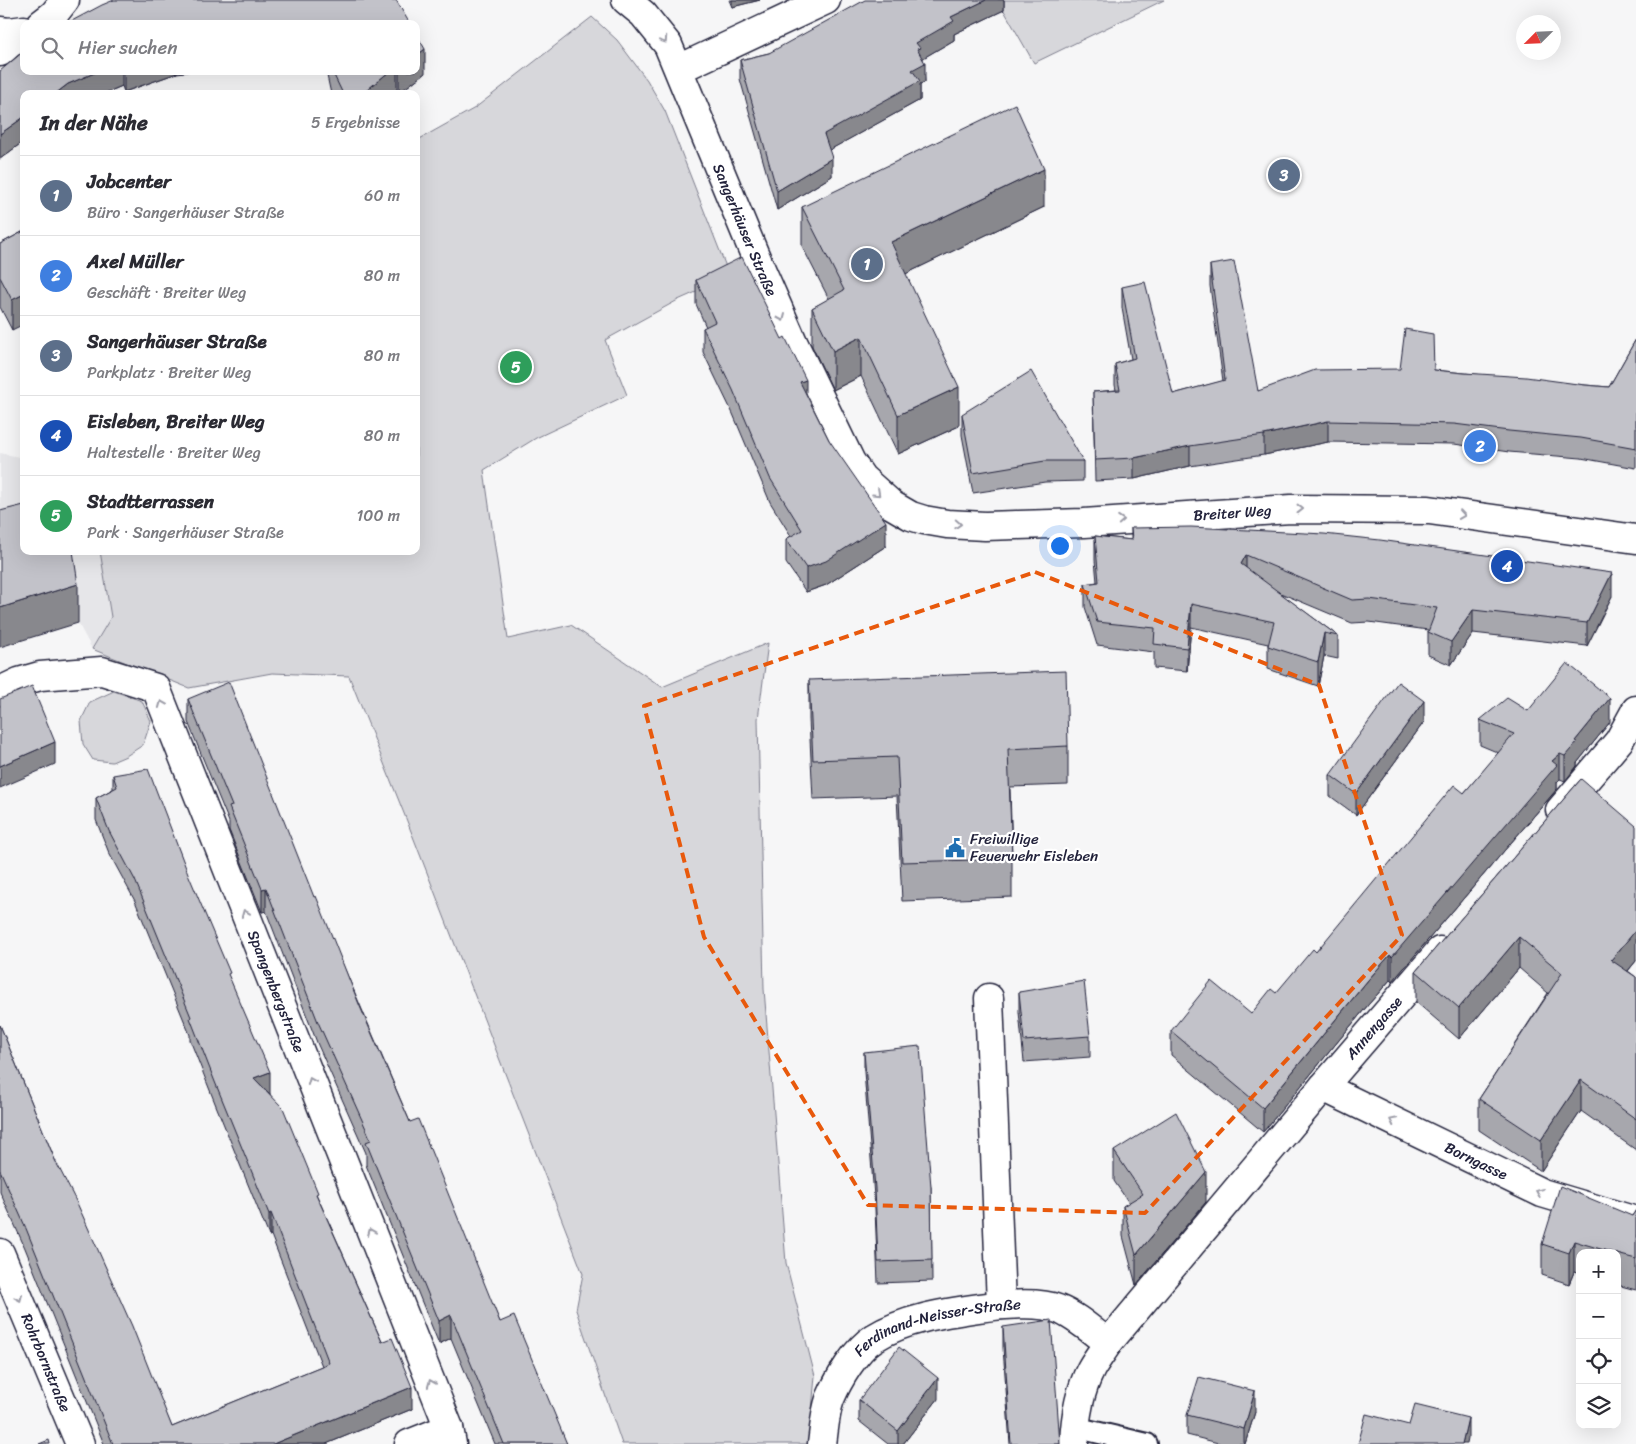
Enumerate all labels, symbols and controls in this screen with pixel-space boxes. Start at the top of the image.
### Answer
north arrow [1516,15,1561,60]
search box [20,20,420,75]
text: Hier suchen [78,31,178,64]
icon: search [38,34,66,62]
one-way arrow [658,34,667,44]
text: In der Nähe [40,104,148,142]
text: 5 Ergebnisse [311,108,400,137]
pin: 3 [1268,156,1300,194]
street label: Sangerhäuser Straße [705,159,784,300]
text: Jobcenter [87,165,171,198]
text: 1 [53,181,59,210]
text: 60 m [364,181,400,210]
text: Büro · Sangerhäuser Straße [87,198,284,227]
text: Axel Müller [87,245,183,278]
pin: 1 [851,245,883,283]
text: 2 [51,261,61,290]
text: 80 m [364,261,400,290]
text: Geschäft · Breiter Weg [87,278,246,307]
one-way arrow [776,313,787,322]
text: Sangerhäuser Straße [87,325,267,358]
text: 3 [52,341,60,370]
text: 80 m [364,341,400,370]
pin: 5 [500,348,532,386]
text: Parkplatz · Breiter Weg [87,358,251,387]
text: Eisleben, Breiter Weg [87,405,265,438]
text: 4 [51,421,61,450]
text: 80 m [364,421,400,450]
pin: 2 [1464,427,1496,465]
text: Haltestelle · Breiter Weg [87,438,261,467]
text: Stadtterrassen [87,485,214,518]
one-way arrow [872,487,881,496]
street label: Breiter Weg [1193,497,1273,529]
text: 5 [51,501,61,530]
text: 100 m [356,501,400,530]
one-way arrow [1297,504,1305,514]
one-way arrow [1458,509,1467,519]
one-way arrow [1117,515,1125,526]
text: Park · Sangerhäuser Straße [87,518,284,547]
one-way arrow [955,519,963,530]
your location [1047,533,1073,559]
pin: 4 [1491,547,1523,585]
one-way arrow [158,700,168,708]
place label: Freiwillige Feuerwehr Eisleben [970,826,1098,869]
public building icon: Freiwillige Feuerwehr Eisleben [944,837,966,859]
one-way arrow [241,910,251,918]
street label: Spangenbergstraße [240,926,312,1057]
street label: Annengasse [1338,990,1409,1066]
one-way arrow [307,1077,318,1086]
one-way arrow [1389,1117,1398,1127]
street label: Borngasse [1440,1135,1512,1187]
one-way arrow [1535,1187,1544,1198]
one-way arrow [367,1228,377,1237]
map controls [1576,1249,1621,1429]
button: + [1576,1249,1621,1294]
street label: Ferdinand-Neisser-Straße [847,1291,1021,1363]
one-way arrow [12,1293,23,1302]
button: − [1576,1294,1621,1339]
street label: Rohrbornstraße [14,1309,78,1417]
button: locate [1576,1339,1621,1384]
one-way arrow [427,1379,437,1388]
button: layers [1576,1384,1621,1429]

